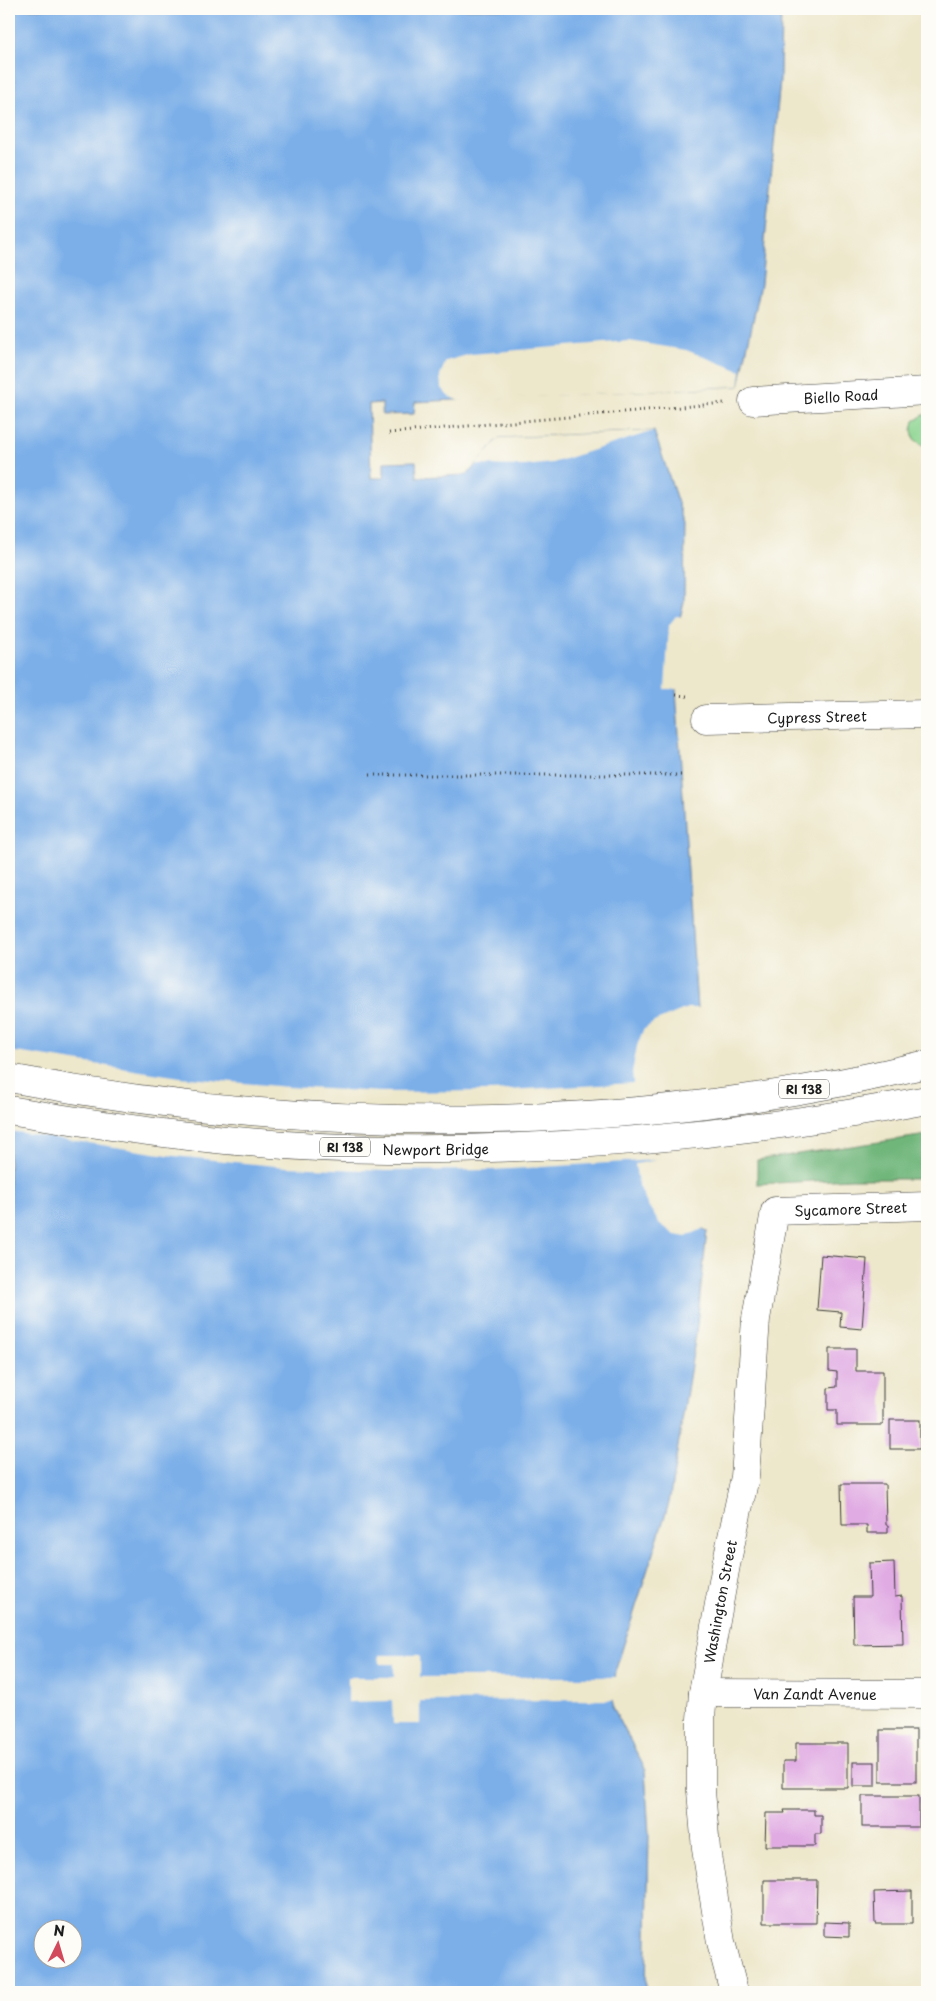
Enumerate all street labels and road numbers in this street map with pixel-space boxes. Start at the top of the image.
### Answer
street label: Biello Road [803,383,879,409]
street label: Cypress Street [767,705,867,728]
road number: RI 138 [779,1080,829,1098]
road number: RI 138 [320,1138,370,1156]
street label: Newport Bridge [382,1138,489,1160]
street label: Sycamore Street [794,1196,908,1221]
street label: Washington Street [698,1538,742,1665]
street label: Van Zandt Avenue [753,1683,877,1704]

